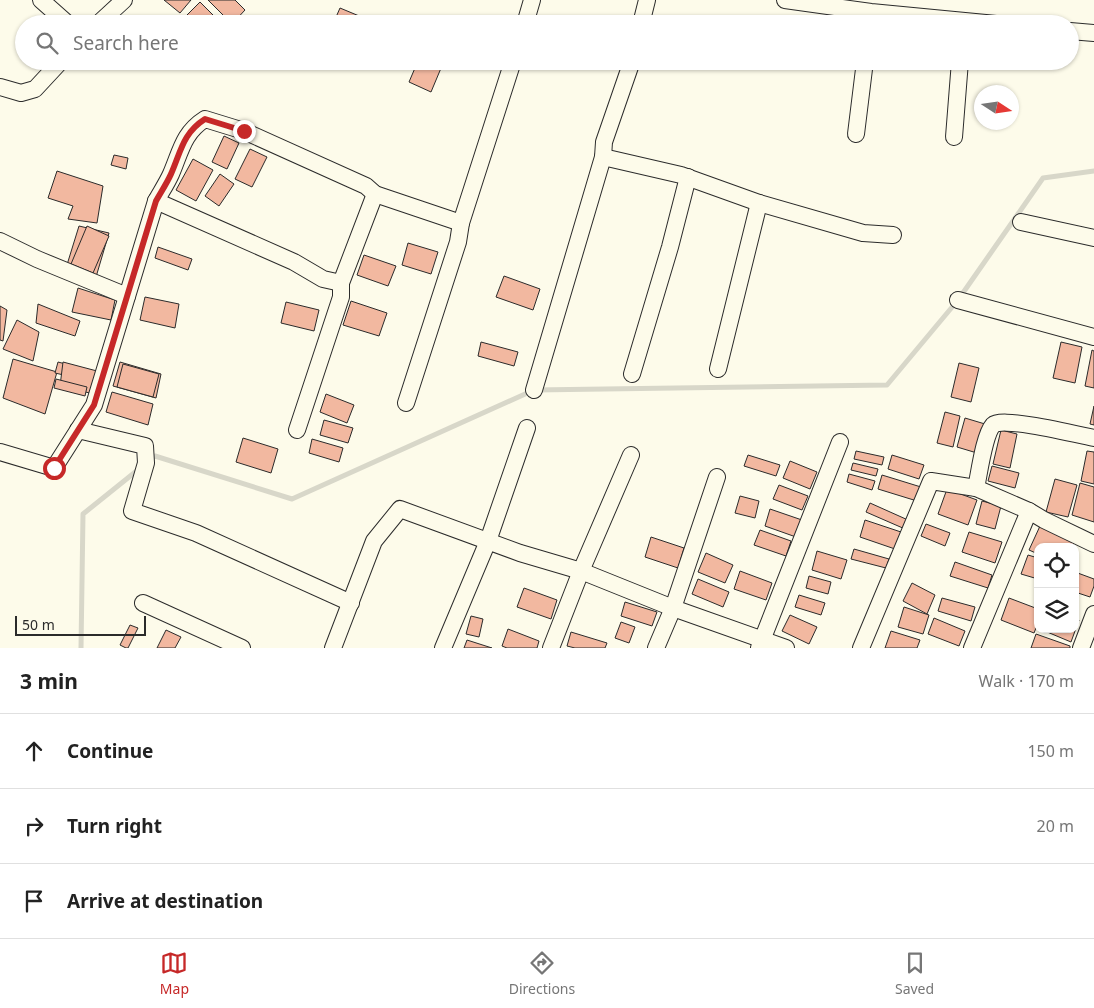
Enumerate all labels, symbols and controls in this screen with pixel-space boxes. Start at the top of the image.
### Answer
search box [15,15,1079,70]
icon: search [33,29,61,57]
text: Search here [73,30,179,56]
north arrow [974,85,1019,130]
route end [233,120,256,143]
route start [43,457,66,480]
map controls [1034,543,1079,633]
button: locate [1034,543,1079,588]
button: layers [1034,588,1079,633]
scale bar [15,613,146,636]
text: 50 m [22,615,55,634]
text: 3 min [20,667,78,695]
text: Walk · 170 m [979,670,1074,692]
icon: ahead [20,737,48,765]
text: Continue [67,738,153,764]
text: 150 m [1027,740,1074,762]
icon: right [20,812,48,840]
text: Turn right [67,813,162,839]
text: 20 m [1037,815,1074,837]
icon: arrive [20,887,48,915]
text: Arrive at destination [67,888,263,914]
tab: Map [160,949,189,998]
tab: Directions [509,949,575,998]
tab: Saved [895,949,934,998]

